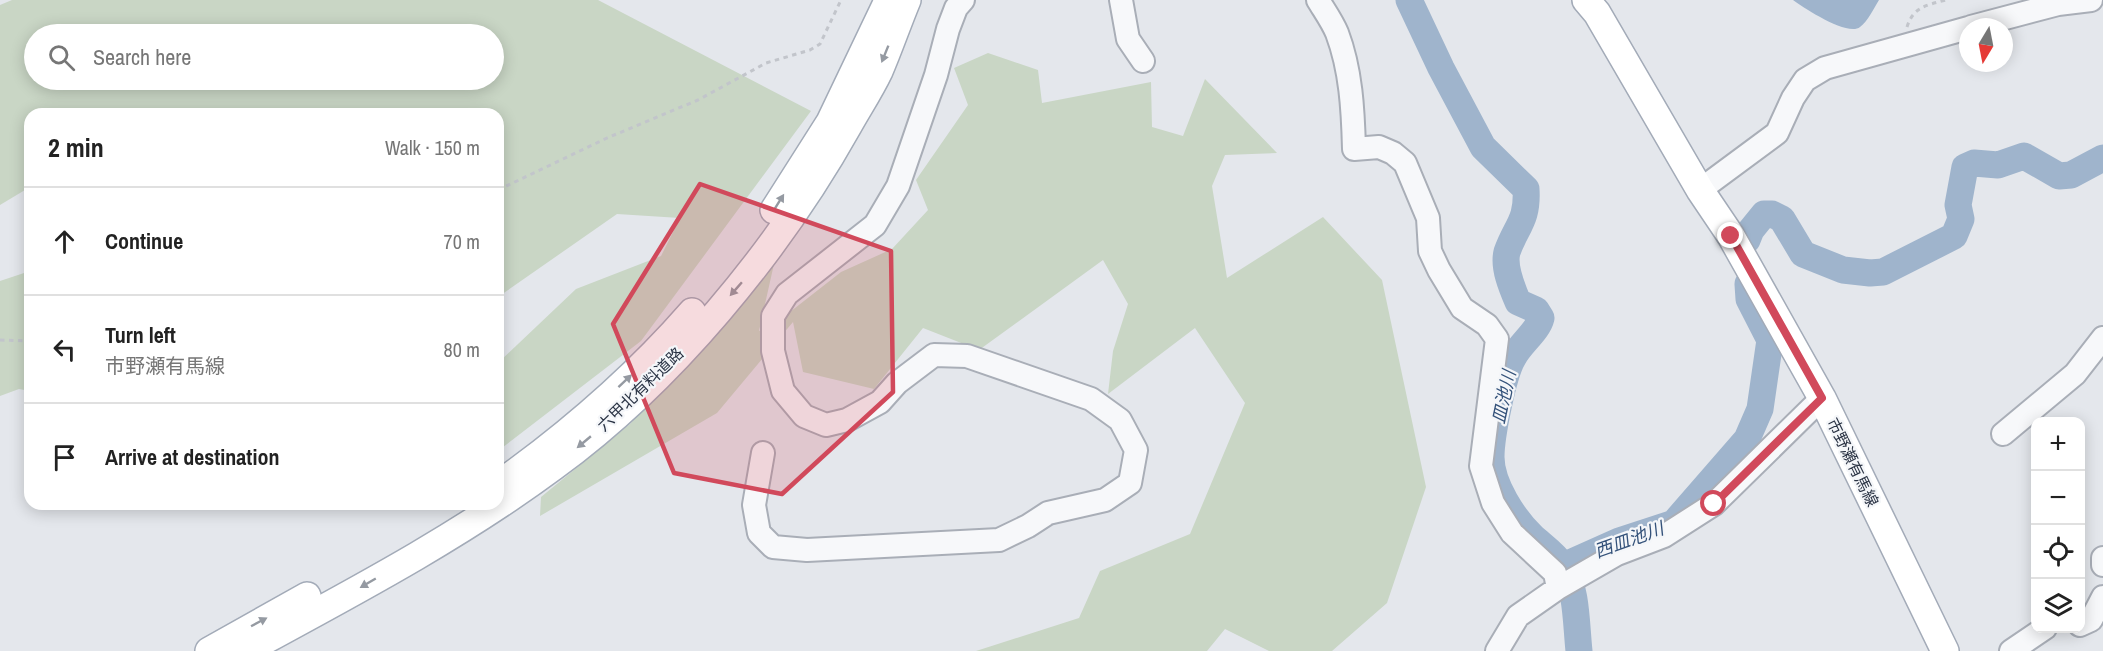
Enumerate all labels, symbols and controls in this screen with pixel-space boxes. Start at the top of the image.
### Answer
north arrow [1959,18,2013,72]
search box [24,24,504,90]
icon: search [45,41,78,74]
text: Search here [93,42,191,72]
one-way arrow [880,46,890,64]
text: 2 min [48,130,104,165]
text: Walk · 150 m [385,134,480,161]
one-way arrow [773,194,784,210]
route end [1717,222,1743,248]
icon: ahead [48,225,81,258]
text: Continue [105,226,183,256]
text: 70 m [444,228,480,255]
one-way arrow [729,281,742,297]
text: Turn left [105,320,176,350]
icon: left [48,333,81,366]
text: 80 m [444,336,480,363]
street label: 六甲北有料道路 [592,342,688,436]
text: 市野瀬有馬線 [105,352,225,379]
water label: 皿池川 [1486,366,1522,426]
one-way arrow [617,374,632,388]
street label: 市野瀬有馬線 [1822,414,1884,510]
map controls [2031,417,2085,633]
button: + [2031,417,2085,471]
one-way arrow [577,435,592,448]
icon: arrive [48,441,81,474]
text: Arrive at destination [105,442,279,472]
button: − [2031,471,2085,525]
route start [1700,490,1726,516]
water label: 西皿池川 [1591,515,1669,564]
button: locate [2031,525,2085,579]
one-way arrow [359,578,376,588]
button: layers [2031,579,2085,633]
one-way arrow [251,617,268,627]

